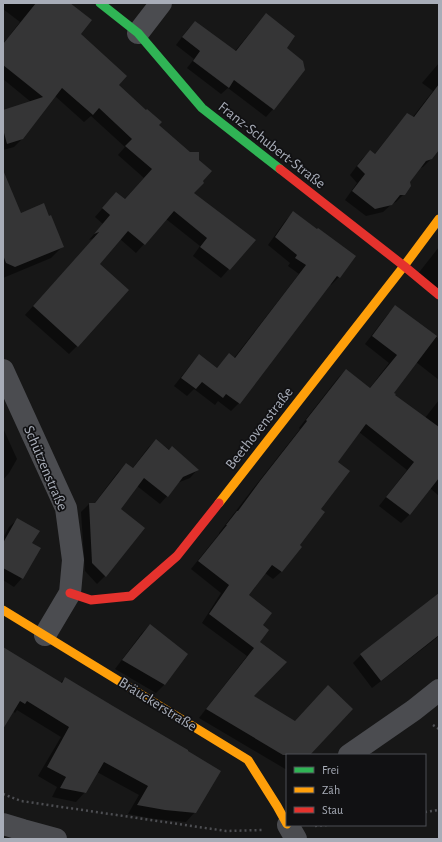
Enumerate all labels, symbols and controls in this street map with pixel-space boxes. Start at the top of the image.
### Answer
street label: Franz-Schubert-Straße [215,99,328,192]
street label: Beethovenstraße [223,384,296,472]
street label: Schützenstraße [21,424,70,513]
street label: Bräuckerstraße [116,675,199,734]
legend [286,754,426,826]
text: Frei [322,764,339,776]
text: Zäh [322,784,340,796]
text: Stau [322,804,343,816]

